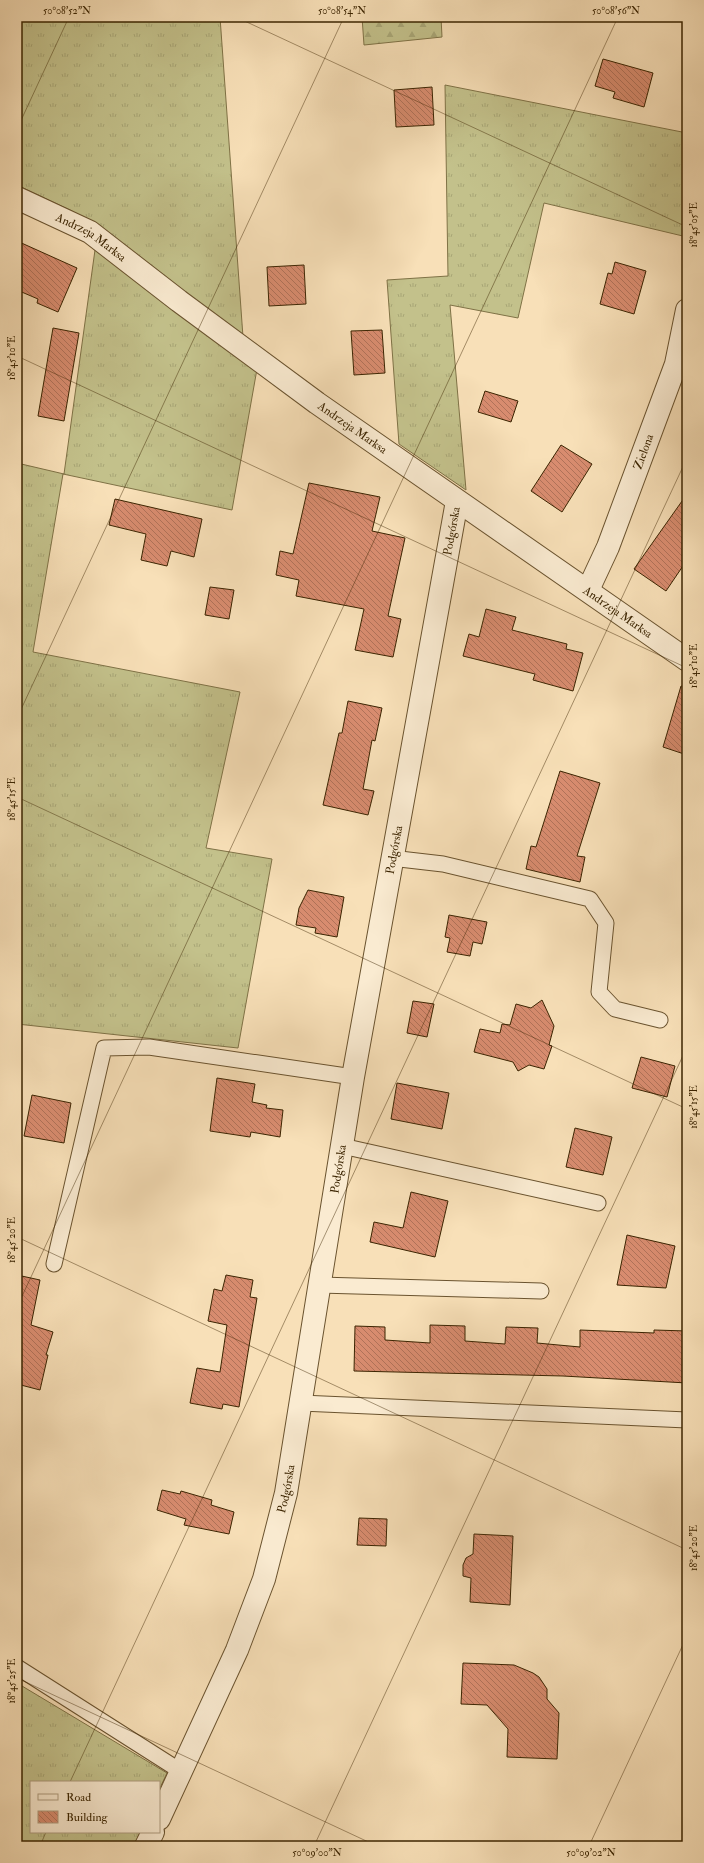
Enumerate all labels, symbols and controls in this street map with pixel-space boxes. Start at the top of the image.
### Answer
text: 50°08'52"N [43,5,91,17]
text: 50°08'54"N [318,5,366,17]
text: 50°08'56"N [592,5,640,17]
text: 18°45'05"E [688,202,700,248]
street label: Andrzeja Marksa [52,209,130,265]
text: 18°45'10"E [6,336,18,380]
street label: Andrzeja Marksa [314,398,391,458]
street label: Zielona [630,431,657,472]
street label: Podgórska [440,504,464,557]
street label: Andrzeja Marksa [579,582,656,642]
text: 18°45'10"E [688,644,700,688]
text: 18°45'15"E [6,777,18,821]
street label: Podgórska [382,823,406,875]
text: 18°45'15"E [688,1085,700,1129]
street label: Podgórska [327,1142,350,1195]
text: 18°45'20"E [6,1217,18,1263]
street label: Podgórska [274,1462,298,1515]
text: 18°45'20"E [688,1525,700,1571]
text: 18°45'25"E [6,1658,18,1704]
legend [30,1781,160,1833]
text: Road [66,1790,91,1805]
text: Building [66,1810,109,1825]
text: 50°09'00"N [292,1847,342,1859]
text: 50°09'02"N [566,1847,616,1859]

